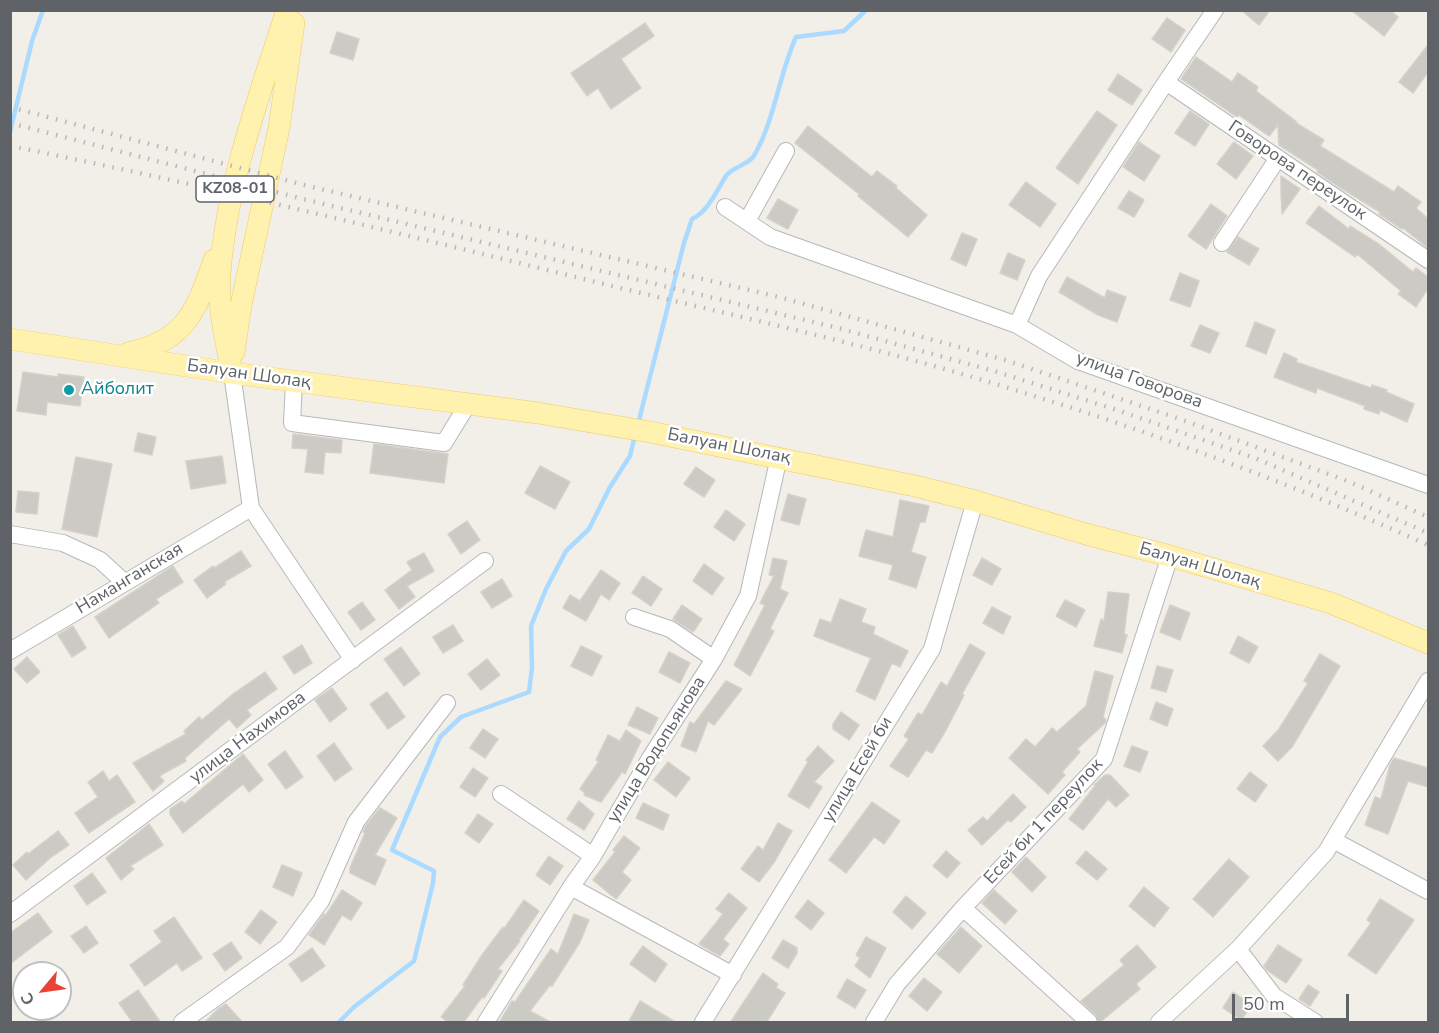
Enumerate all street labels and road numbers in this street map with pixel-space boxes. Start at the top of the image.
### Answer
street label: Говорова переулок [1224,117,1370,225]
road number: KZ08-01 [196,176,274,202]
street label: улица Говорова [1073,348,1205,414]
street label: Балуан Шолақ [185,356,313,394]
street label: Балуан Шолақ [665,424,793,470]
street label: Балуан Шолақ [1137,538,1263,594]
street label: Наманганская [73,539,187,619]
street label: улица Водопьянова [603,673,711,827]
street label: улица Нахимова [186,687,310,789]
street label: улица Есей би [818,713,898,827]
street label: Есей би 1 переулок [980,755,1108,889]

